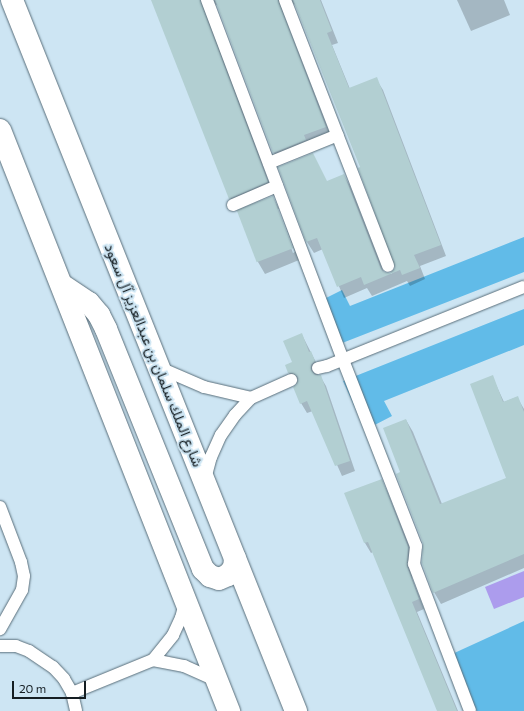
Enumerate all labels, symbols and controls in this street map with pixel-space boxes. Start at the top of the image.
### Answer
street label: شارع الملك سلمان بن عبدالعزيز آل سعود [101,241,207,469]
scale bar [14,673,88,699]
text: 20 m [19,681,46,695]

